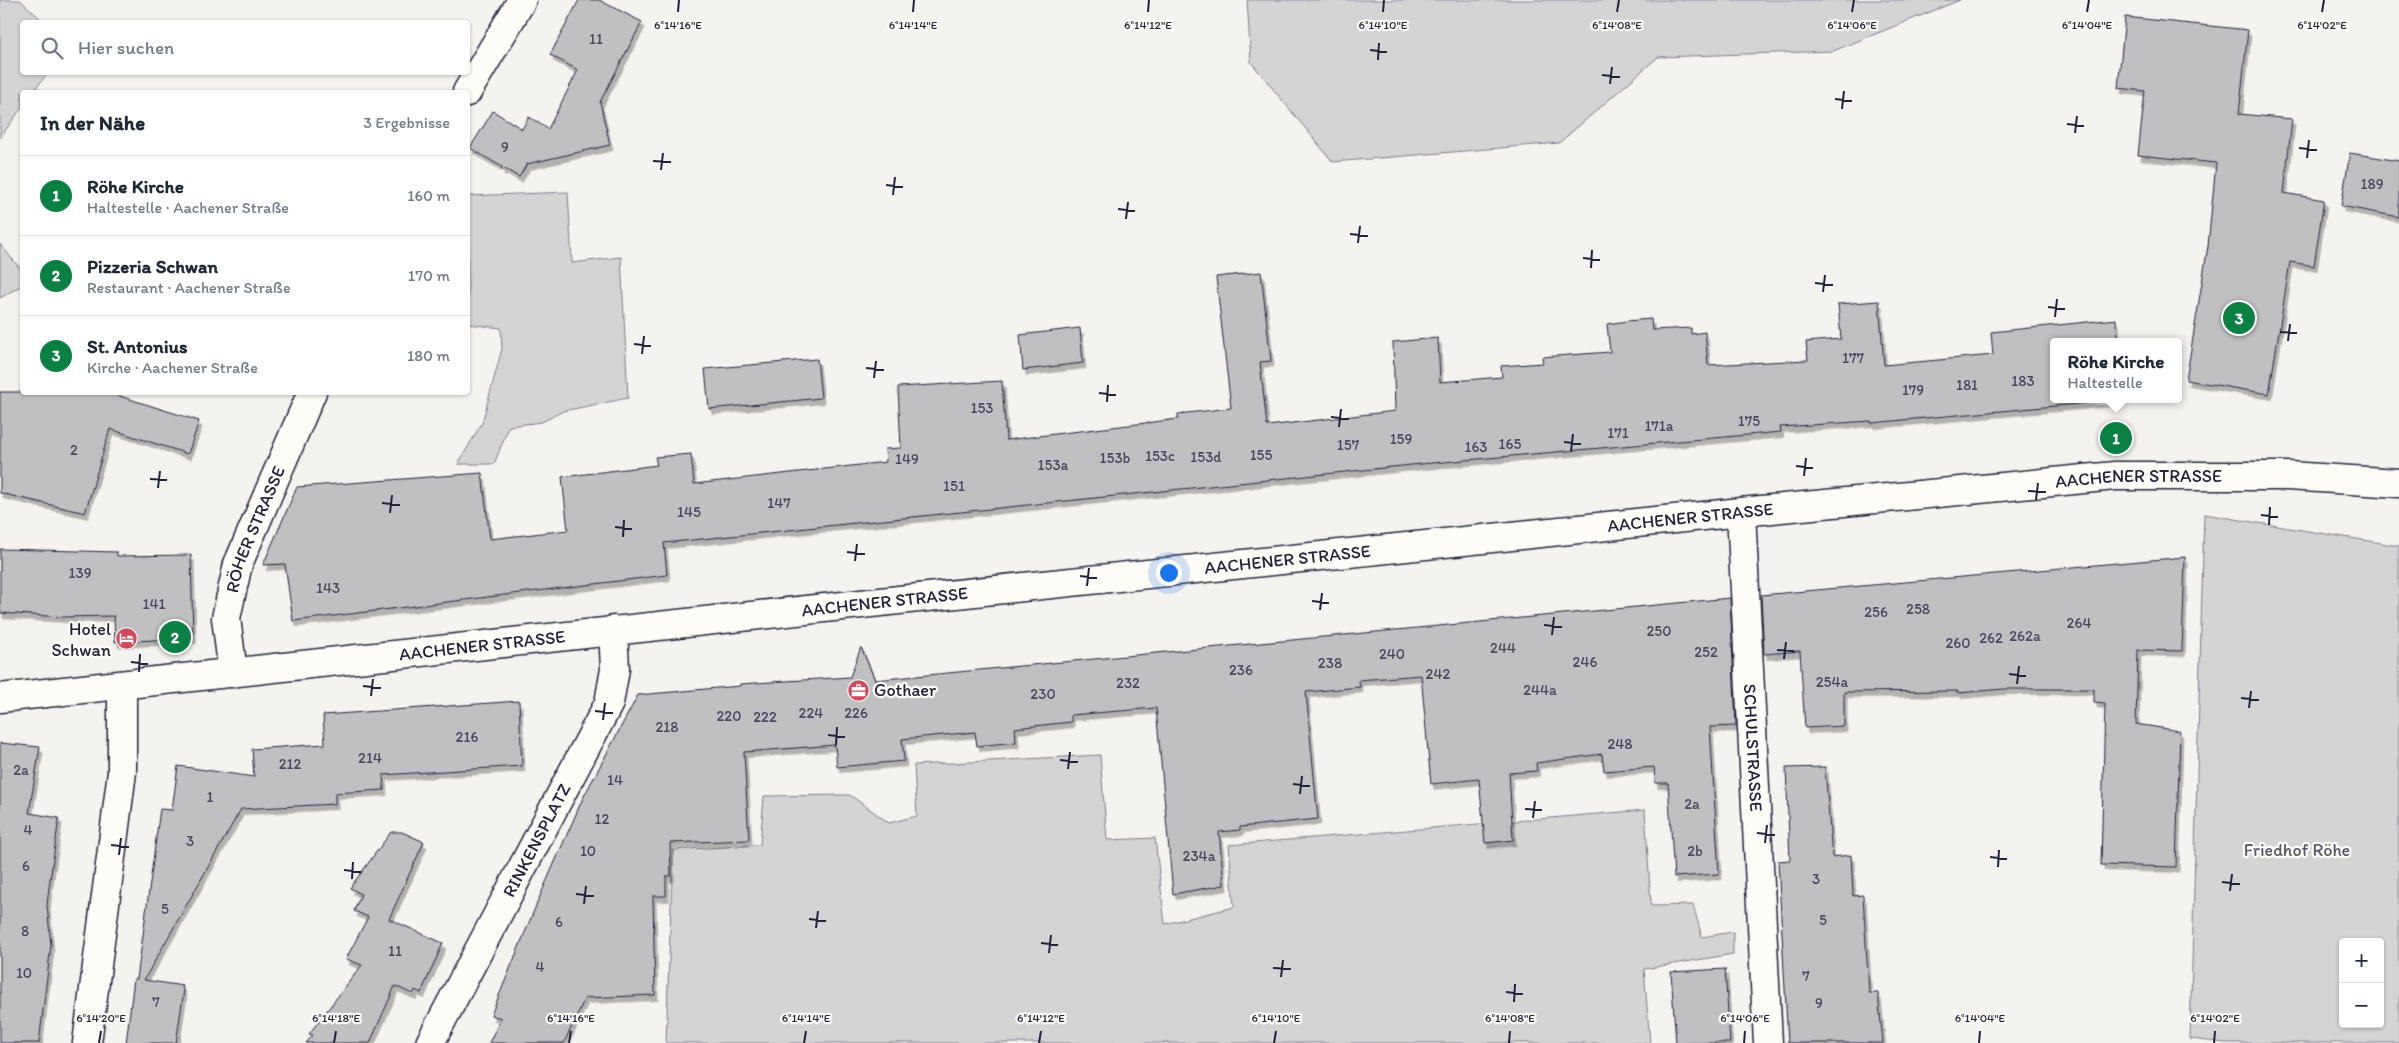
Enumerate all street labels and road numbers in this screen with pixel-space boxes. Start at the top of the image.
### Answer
street label: RÖHER STRASSE [221,463,290,595]
street label: AACHENER STRASSE [2054,465,2222,493]
street label: AACHENER STRASSE [1606,498,1775,537]
street label: AACHENER STRASSE [1203,540,1372,579]
street label: AACHENER STRASSE [801,582,969,621]
street label: AACHENER STRASSE [398,625,566,665]
street label: SCHULSTRASSE [1739,683,1767,812]
street label: RINKENSPLATZ [498,780,576,901]

